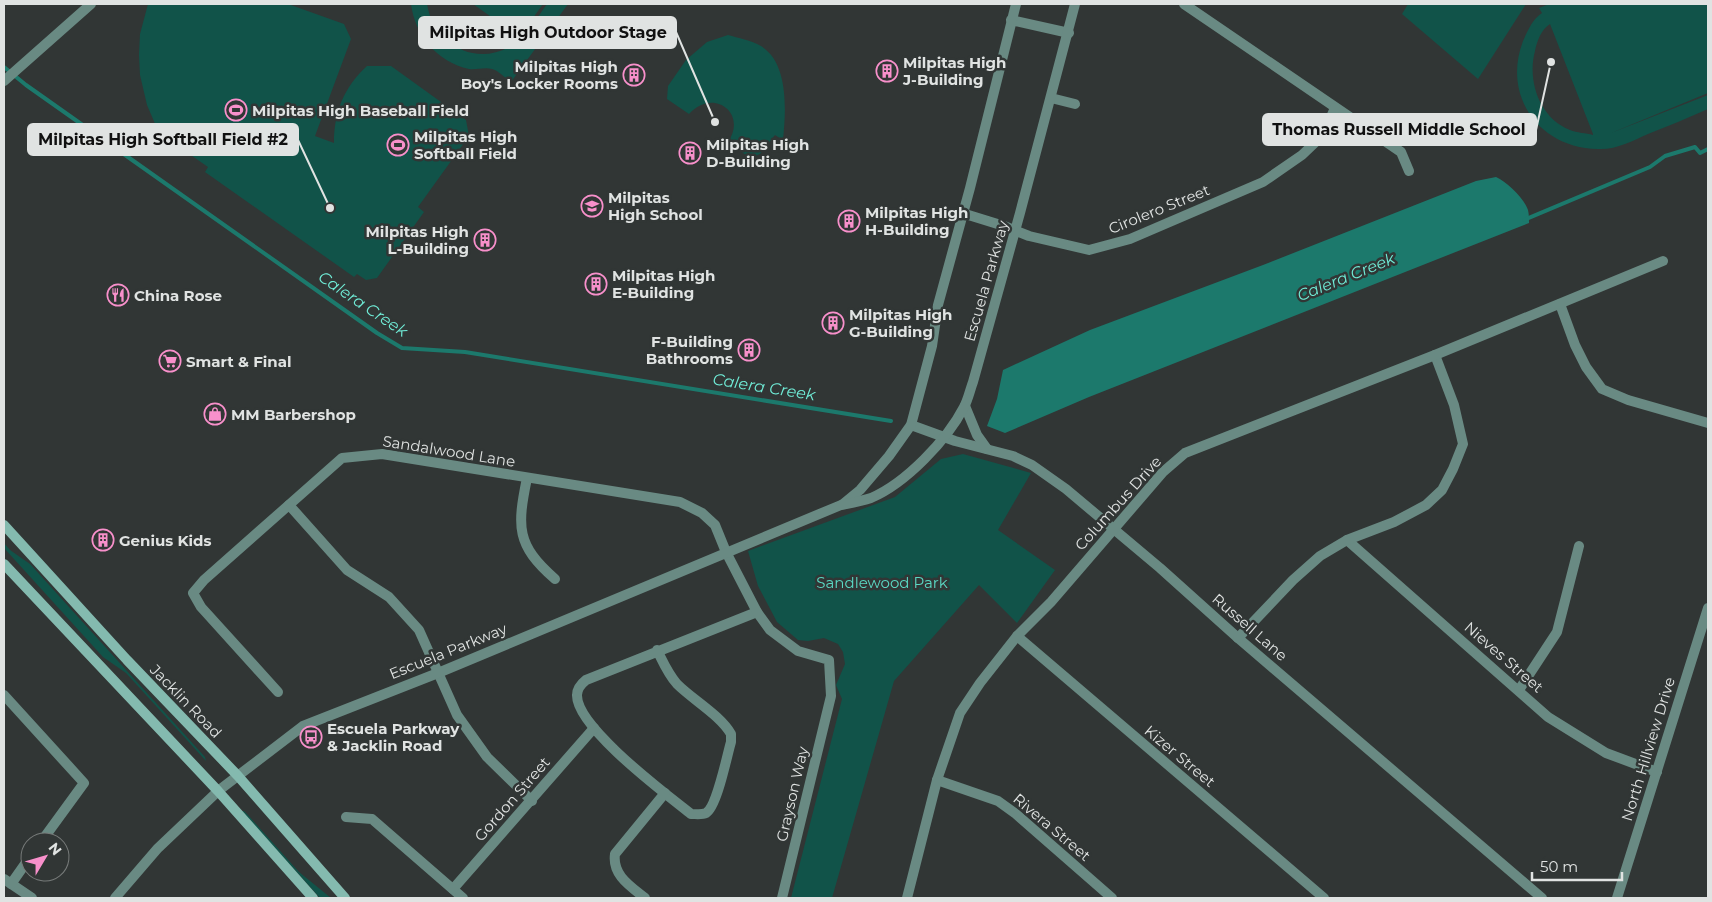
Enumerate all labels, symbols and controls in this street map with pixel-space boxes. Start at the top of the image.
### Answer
callout: Milpitas High Outdoor Stage [419,17,676,48]
text: Milpitas High Outdoor Stage [429,23,667,42]
place label: Milpitas High J-Building [902,53,1006,89]
place label: Milpitas High Boy's Locker Rooms [461,57,618,93]
building icon: Milpitas High J-Building [875,59,899,83]
building icon: Milpitas High Boy's Locker Rooms [622,63,646,87]
sports icon: Milpitas High Baseball Field [224,98,248,122]
place label: Milpitas High Baseball Field [252,101,469,120]
callout: Thomas Russell Middle School [1263,114,1536,145]
text: Thomas Russell Middle School [1272,120,1526,139]
callout: Milpitas High Softball Field #2 [28,124,298,155]
place label: Milpitas High Softball Field [414,127,517,163]
text: Milpitas High Softball Field #2 [38,130,288,149]
sports icon: Milpitas High Softball Field [386,133,410,157]
place label: Milpitas High D-Building [706,135,809,171]
building icon: Milpitas High D-Building [678,141,702,165]
street label: Cirolero Street [1106,180,1212,238]
place label: Milpitas High School [608,188,703,224]
school or university icon: Milpitas High School [580,194,604,218]
place label: Milpitas High H-Building [865,203,968,239]
building icon: Milpitas High H-Building [837,209,861,233]
street label: Escuela Parkway [960,217,1013,344]
place label: Milpitas High L-Building [366,222,469,258]
building icon: Milpitas High L-Building [473,228,497,252]
water label: Calera Creek [1294,248,1399,305]
place label: Milpitas High E-Building [612,266,715,302]
water label: Calera Creek [315,267,413,342]
building icon: Milpitas High E-Building [584,272,608,296]
restaurant icon: China Rose [106,283,130,307]
place label: China Rose [134,286,222,305]
place label: Milpitas High G-Building [849,305,952,341]
building icon: Milpitas High G-Building [821,311,845,335]
place label: F-Building Bathrooms [646,332,733,368]
building icon: F-Building Bathrooms [737,338,761,362]
supermarket icon: Smart & Final [158,349,182,373]
place label: Smart & Final [186,352,291,371]
water label: Calera Creek [711,370,818,405]
shop icon: MM Barbershop [203,402,227,426]
place label: MM Barbershop [231,405,356,424]
street label: Sandalwood Lane [381,431,517,471]
street label: Columbus Drive [1071,452,1165,554]
building icon: Genius Kids [91,528,115,552]
place label: Genius Kids [119,531,211,550]
park label: Sandlewood Park [816,573,948,592]
street label: Russell Lane [1208,589,1292,665]
street label: Nieves Street [1461,617,1547,697]
street label: Escuela Parkway [386,618,510,683]
street label: Jacklin Road [145,660,226,742]
street label: North Hillview Drive [1617,675,1679,823]
place label: Escuela Parkway & Jacklin Road [327,719,460,755]
street label: Kizer Street [1141,721,1219,791]
bus stop icon: Escuela Parkway & Jacklin Road [299,725,323,749]
street label: Grayson Way [772,744,812,843]
street label: Gordon Street [470,753,554,845]
street label: Rivera Street [1009,789,1095,865]
north arrow [20,832,70,882]
text: N [45,839,66,859]
scale bar [1532,850,1622,882]
text: 50 m [1540,857,1578,876]

